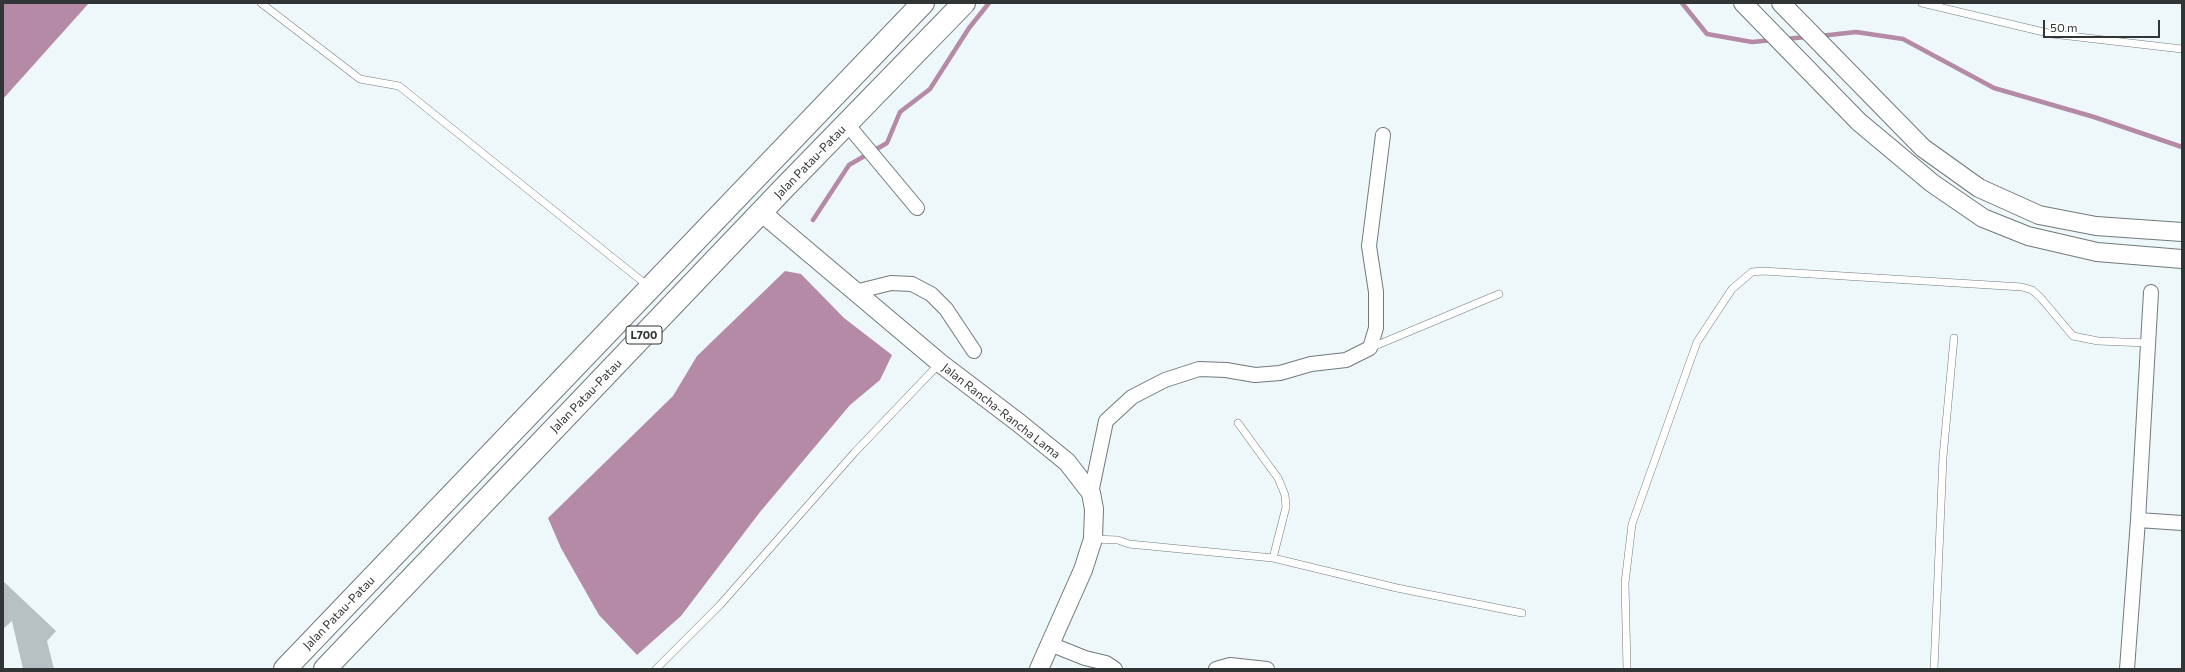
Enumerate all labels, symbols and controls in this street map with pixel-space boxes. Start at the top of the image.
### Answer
scale bar [2045,12,2162,38]
text: 50 m [2050,20,2078,34]
street label: Jalan Patau-Patau [771,122,849,202]
road number: L700 [626,326,662,344]
street label: Jalan Patau-Patau [547,356,625,436]
street label: Jalan Rancha-Rancha Lama [939,360,1063,462]
street label: Jalan Patau-Patau [300,573,378,653]

